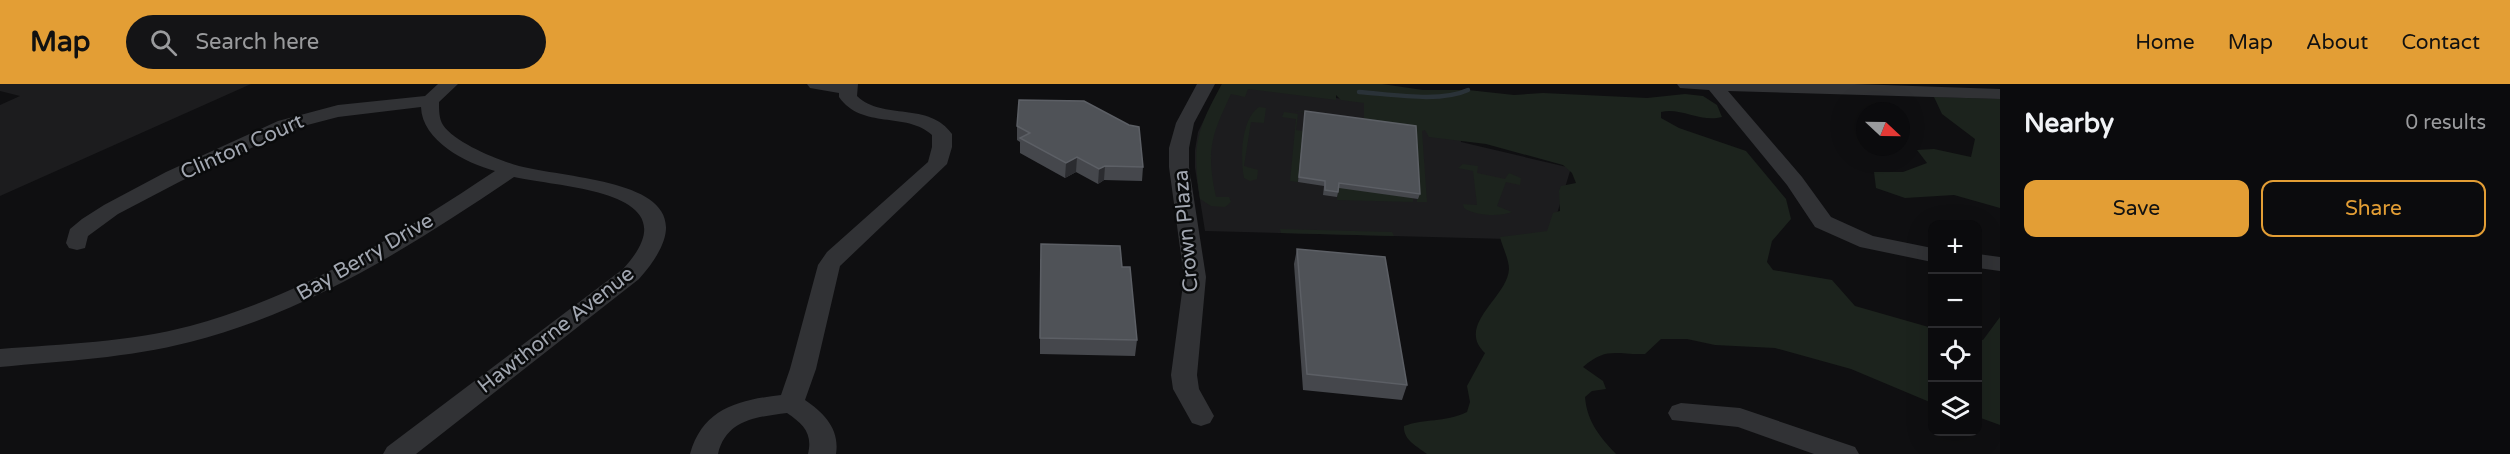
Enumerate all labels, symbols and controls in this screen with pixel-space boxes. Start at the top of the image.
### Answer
search box [126,15,546,69]
text: Map [30,25,90,59]
icon: search [147,26,180,59]
text: Search here [195,29,319,55]
text: Home [2135,30,2195,55]
text: Map [2228,30,2273,55]
text: About [2306,30,2368,55]
text: Contact [2401,30,2480,55]
north arrow [1856,102,1910,156]
text: Nearby [2024,108,2114,139]
street label: Clinton Court [176,109,308,185]
text: 0 results [2406,111,2486,135]
street label: Crown Plaza [1168,169,1204,293]
button: Save [2024,180,2249,237]
button: Share [2261,180,2486,237]
street label: Bay Berry Drive [292,208,438,306]
map controls [1928,220,1982,436]
button: + [1928,220,1982,274]
street label: Hawthorne Avenue [473,261,639,399]
button: − [1928,274,1982,328]
button: locate [1928,328,1982,382]
button: layers [1928,382,1982,436]

